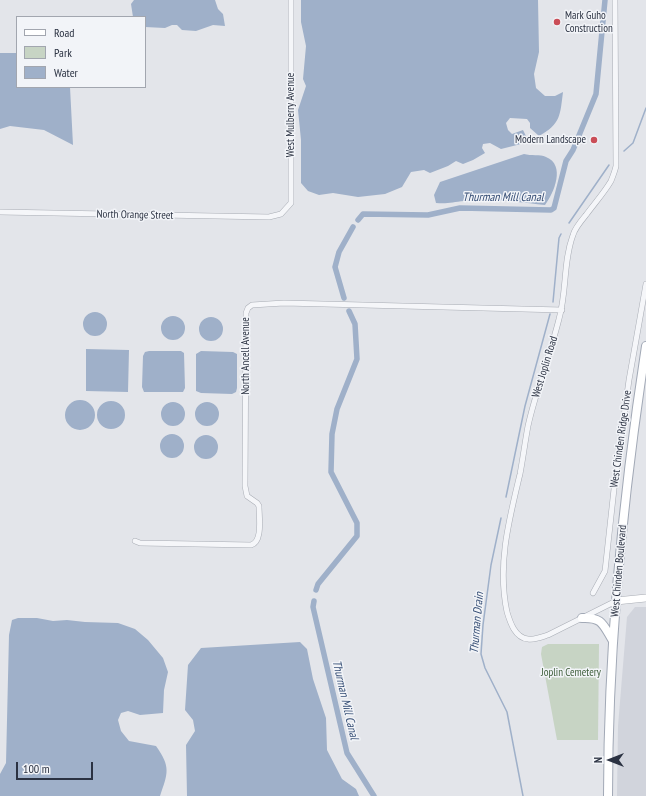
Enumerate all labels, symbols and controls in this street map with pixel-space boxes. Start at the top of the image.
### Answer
place label: Mark Guho Construction [565,9,613,35]
legend [16,16,146,88]
marker: Mark Guho Construction [552,17,562,27]
text: Road [54,25,74,40]
text: Park [54,45,72,60]
text: Water [54,65,78,80]
street label: West Mulberry Avenue [284,73,298,157]
place label: Modern Landscape [515,133,586,147]
marker: Modern Landscape [589,135,599,145]
water label: Thurman Mill Canal [463,191,543,205]
street label: North Orange Street [96,208,174,222]
street label: North Ancell Avenue [239,317,253,395]
street label: West Joplin Road [529,335,561,399]
street label: West Chinden Ridge Drive [608,389,634,489]
street label: West Chinden Boulevard [608,524,630,618]
water label: Thurman Drain [467,592,487,654]
water label: Thurman Mill Canal [329,659,361,741]
park label: Joplin Cemetery [541,666,601,680]
north arrow [590,740,630,780]
scale bar [18,754,95,780]
text: N [591,757,605,763]
text: 100 m [23,761,50,776]

